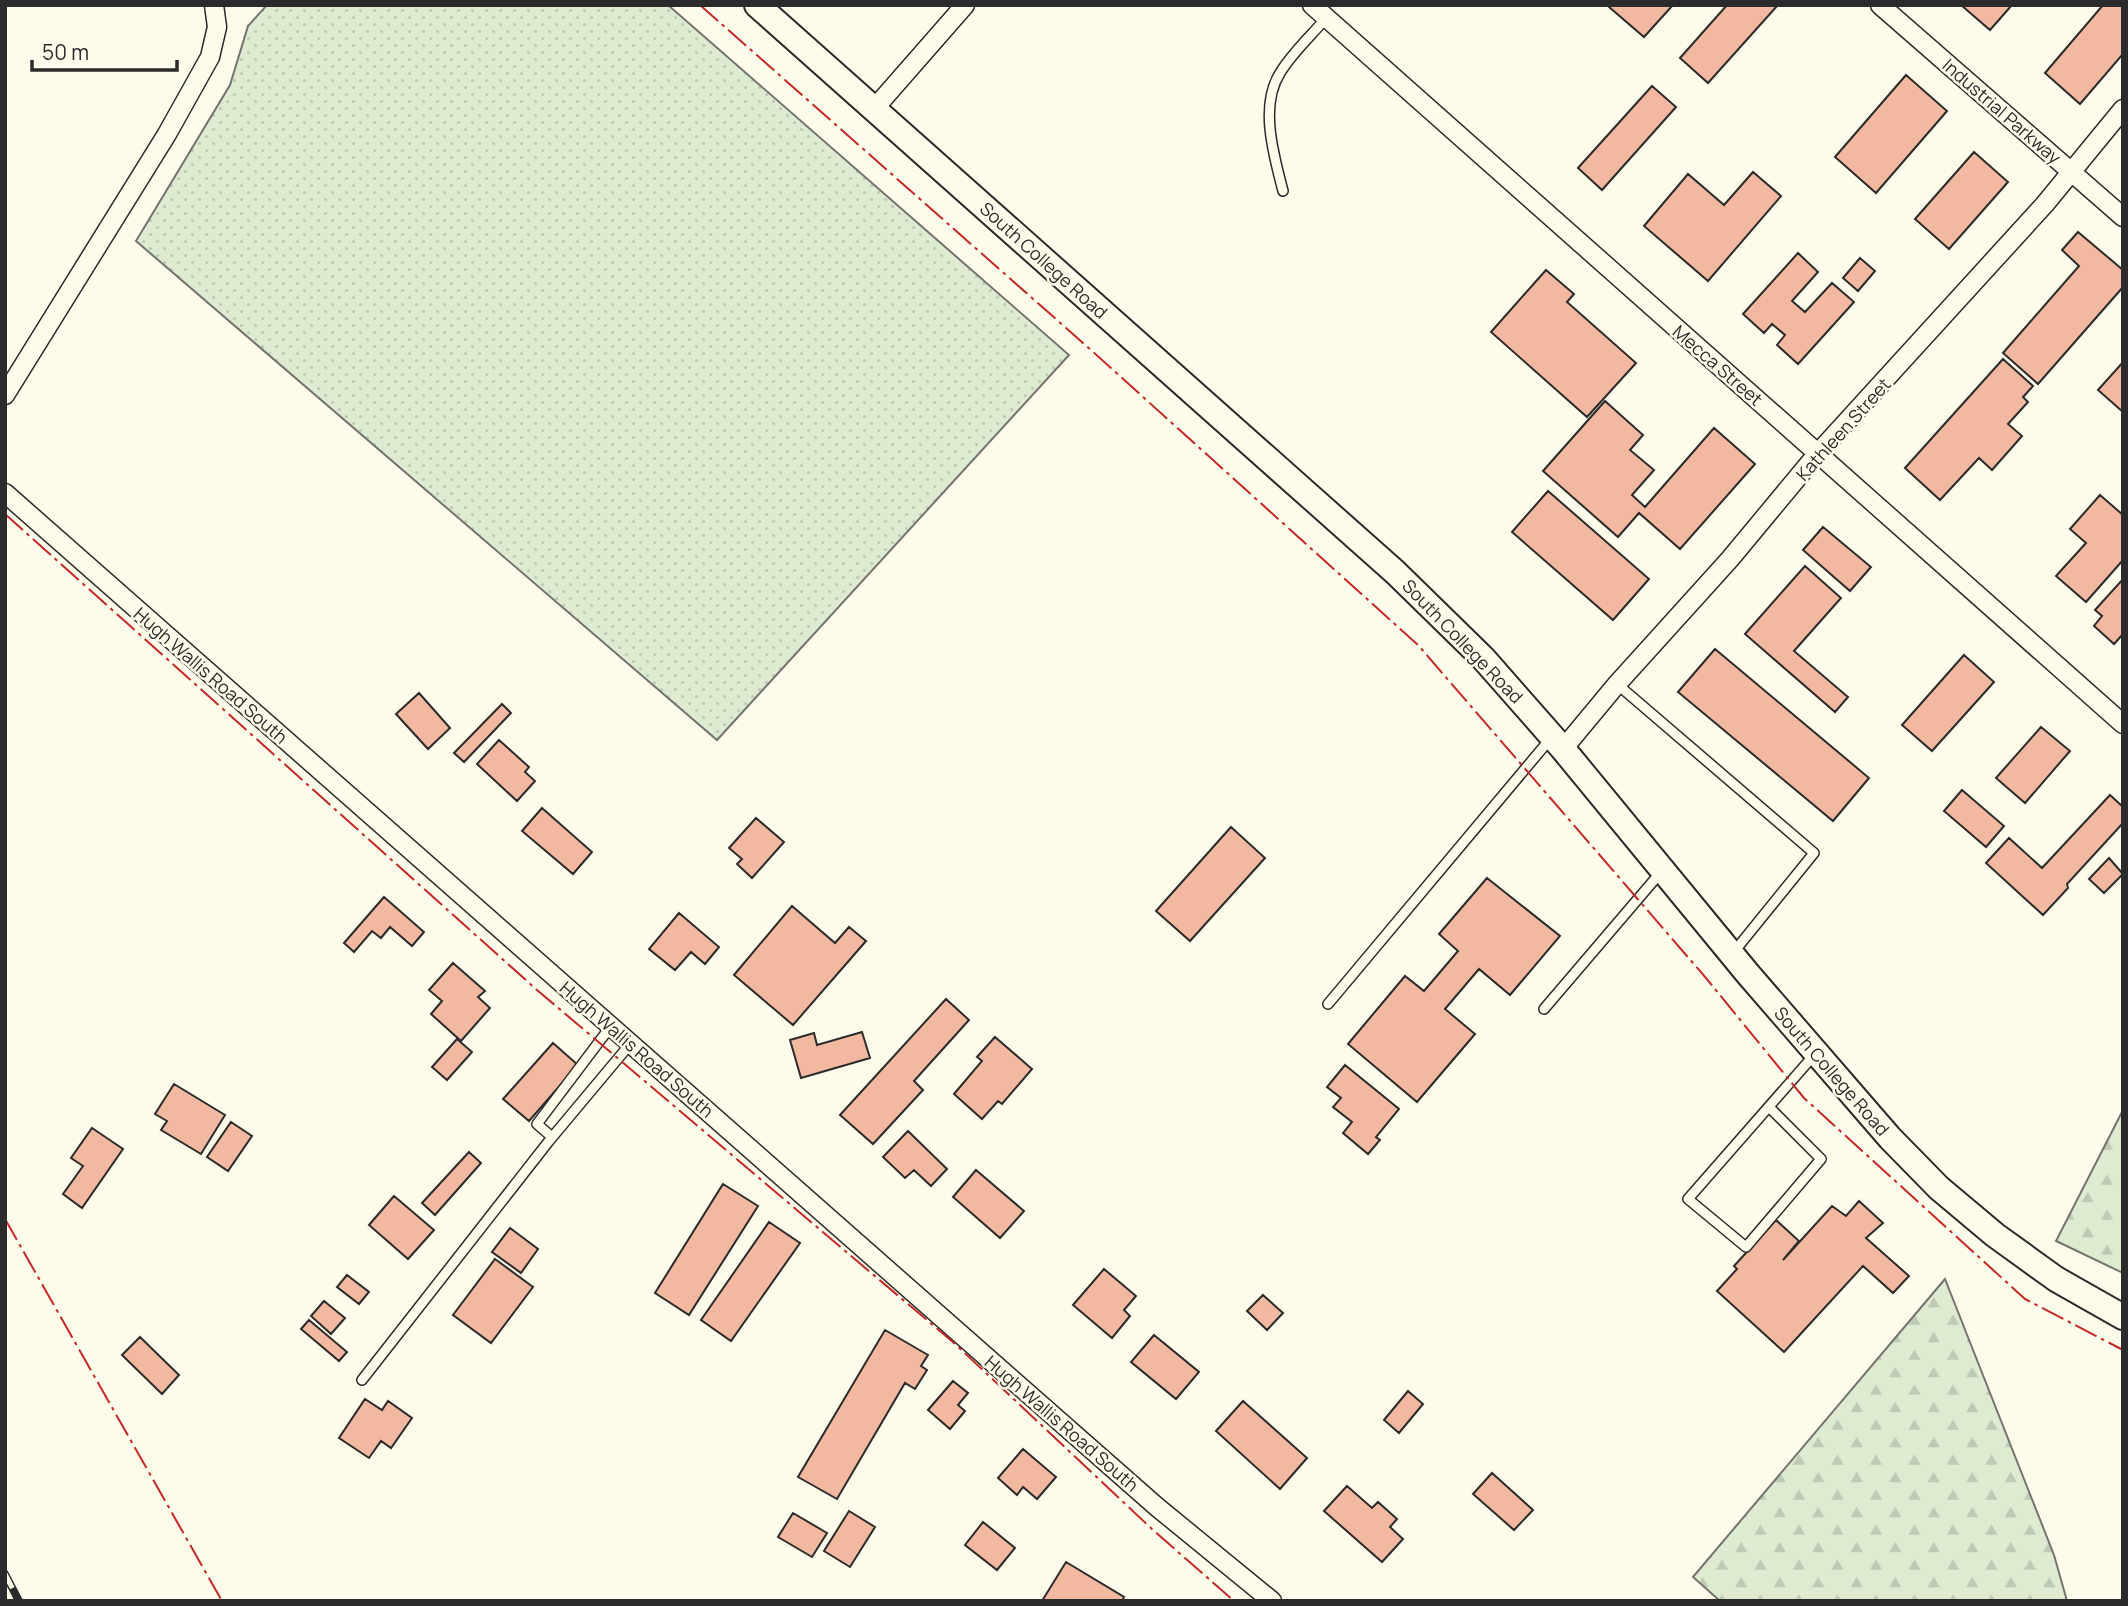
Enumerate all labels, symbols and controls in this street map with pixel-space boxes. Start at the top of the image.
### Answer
scale bar [32,28,177,72]
text: 50 m [42,38,89,66]
street label: Industrial Parkway [1938,53,2067,169]
street label: South College Road [975,196,1113,324]
street label: Mecca Street [1668,319,1768,411]
street label: Kathleen Street [1790,372,1896,486]
street label: South College Road [1397,574,1529,708]
street label: Hugh Wallis Road South [129,602,293,748]
street label: Hugh Wallis Road South [555,976,719,1122]
street label: South College Road [1769,1001,1895,1141]
street label: Hugh Wallis Road South [980,1350,1144,1496]

